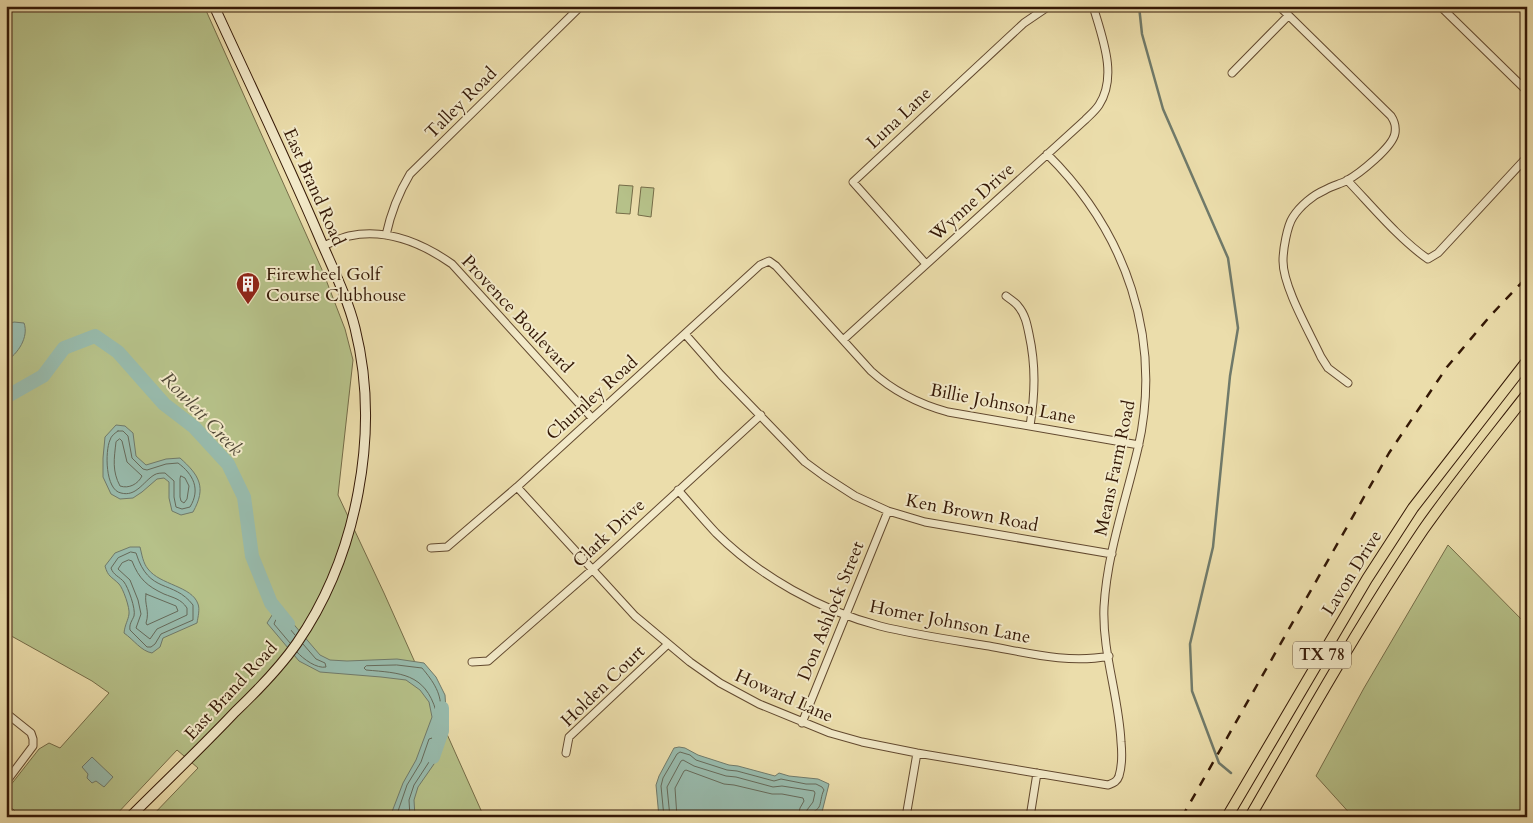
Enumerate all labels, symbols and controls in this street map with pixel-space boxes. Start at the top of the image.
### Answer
street label: Talley Road [420,61,503,144]
street label: Luna Lane [861,81,937,155]
street label: East Brand Road [277,124,351,250]
street label: Wynne Drive [923,157,1020,248]
street label: Provence Boulevard [456,249,579,379]
place label: Firewheel Golf Course Clubhouse [266,262,407,308]
building icon: Firewheel Golf Course Clubhouse [235,271,261,305]
street label: Chumley Road [541,350,644,446]
water label: Rowlett Creek [155,366,249,462]
street label: Billie Johnson Lane [928,378,1078,430]
street label: Means Farm Road [1088,397,1142,538]
street label: Ken Brown Road [904,488,1041,538]
street label: Clark Drive [567,493,651,573]
street label: Lavon Drive [1316,526,1388,620]
street label: Don Ashlock Street [792,537,871,684]
street label: Homer Johnson Lane [867,594,1033,650]
street label: East Brand Road [179,636,283,746]
street label: Holden Court [556,639,651,732]
road number: TX 78 [1293,642,1351,668]
street label: Howard Lane [731,663,837,729]

